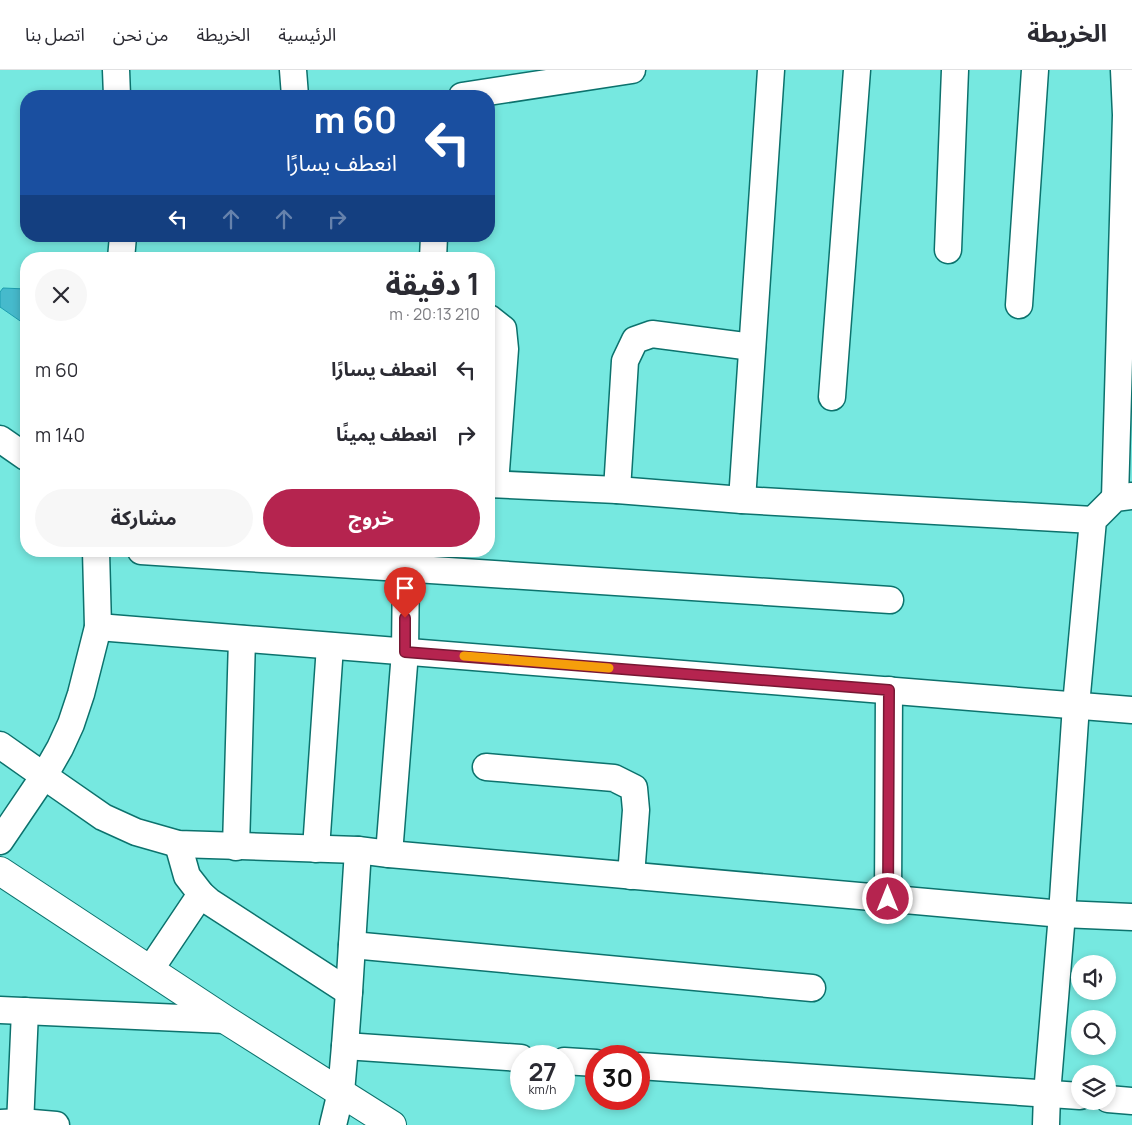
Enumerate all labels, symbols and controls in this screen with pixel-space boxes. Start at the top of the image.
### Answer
text: الخريطة [1027,16,1107,49]
text: اتصل بنا [25,22,85,46]
text: من نحن [113,22,168,46]
text: الخريطة [196,22,250,46]
text: الرئيسية [278,22,336,46]
text: 60 m [314,96,397,144]
icon: left [415,110,480,175]
text: انعطف يسارًا [286,148,397,178]
icon: left [164,205,192,233]
icon: ahead [217,205,245,233]
icon: ahead [270,205,298,233]
icon: right [323,205,351,233]
text: 1 دقيقة [385,263,480,304]
button: close [35,269,87,321]
text: 210 m · 20:13 [389,303,480,325]
text: انعطف يسارًا [331,356,437,382]
icon: left [452,356,480,384]
text: 60 m [35,357,78,383]
text: انعطف يمينًا [336,421,437,447]
icon: right [452,421,480,449]
text: 140 m [35,422,85,448]
button: مشاركة [35,489,253,547]
button: خروج [263,489,480,547]
pin [384,567,426,618]
icon: arrive [391,574,419,602]
position arrow [861,872,913,924]
map controls [1071,955,1116,1110]
button: sound [1071,955,1116,1000]
button: search [1071,1010,1116,1055]
speed limit sign: 30 [585,1045,650,1110]
text: 27 [528,1054,557,1089]
button: layers [1071,1065,1116,1110]
text: km/h [529,1081,556,1098]

